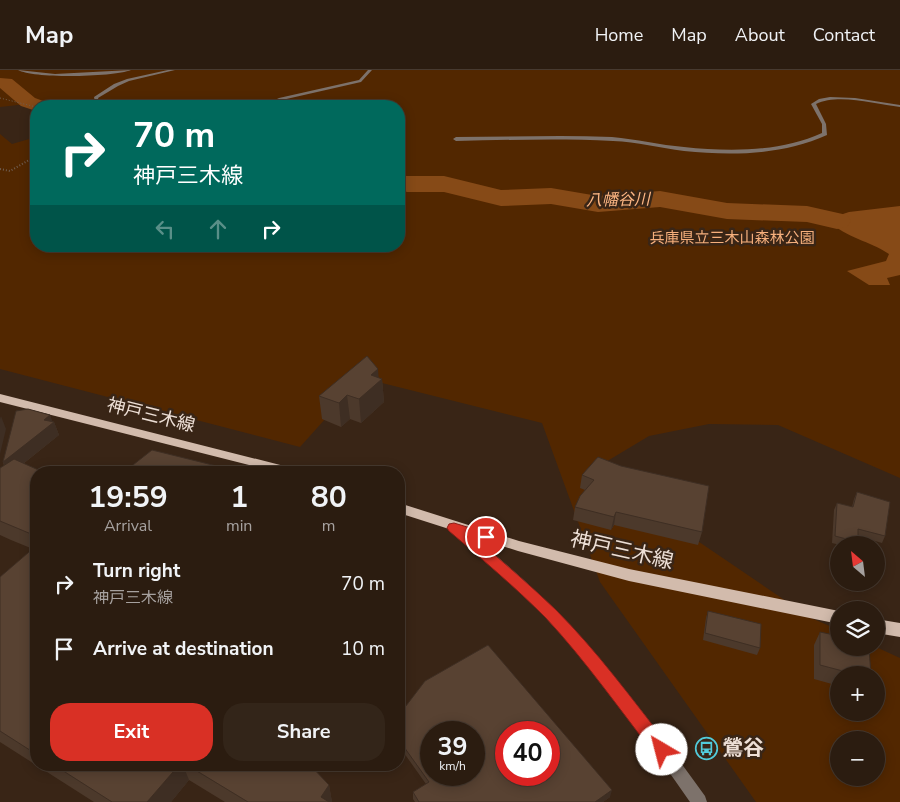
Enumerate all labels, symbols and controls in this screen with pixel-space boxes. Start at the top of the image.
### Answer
text: Map [25,19,73,51]
text: Home [595,23,643,47]
text: Map [671,23,707,47]
text: About [735,23,785,47]
text: Contact [813,23,875,47]
text: 70 m [133,112,215,159]
icon: right [50,120,115,185]
text: 神戸三木線 [133,161,243,191]
water label: 八幡谷川 [586,188,652,212]
icon: left [151,215,179,243]
icon: ahead [204,215,232,243]
icon: right [257,215,285,243]
park label: 兵庫県立三木山森林公園 [649,228,815,248]
street label: 神戸三木線 [104,392,198,438]
text: 19:59 [88,477,168,518]
text: 1 [230,477,248,518]
text: 80 [311,477,347,518]
text: Arrival [104,515,152,537]
text: min [226,515,252,537]
text: m [322,515,336,537]
pin [465,516,507,558]
icon: arrive [472,523,500,551]
street label: 神戸三木線 [568,525,676,575]
north arrow [830,536,885,591]
map controls [830,536,885,786]
text: Turn right [93,558,180,584]
icon: right [50,570,78,598]
text: 70 m [341,571,385,597]
text: 神戸三木線 [93,587,173,609]
button: layers [830,601,885,656]
icon: arrive [50,635,78,663]
text: Arrive at destination [93,636,274,662]
text: 10 m [341,636,385,662]
button: + [830,666,885,721]
button: Exit [50,703,213,761]
button: Share [223,703,385,761]
speed limit sign: 40 [495,721,560,786]
position arrow [635,723,687,775]
text: 39 [437,730,468,764]
button: − [830,731,885,786]
place label: 鶯谷 [722,734,764,762]
bus stop icon: 鶯谷 [694,736,718,760]
text: km/h [439,758,466,774]

